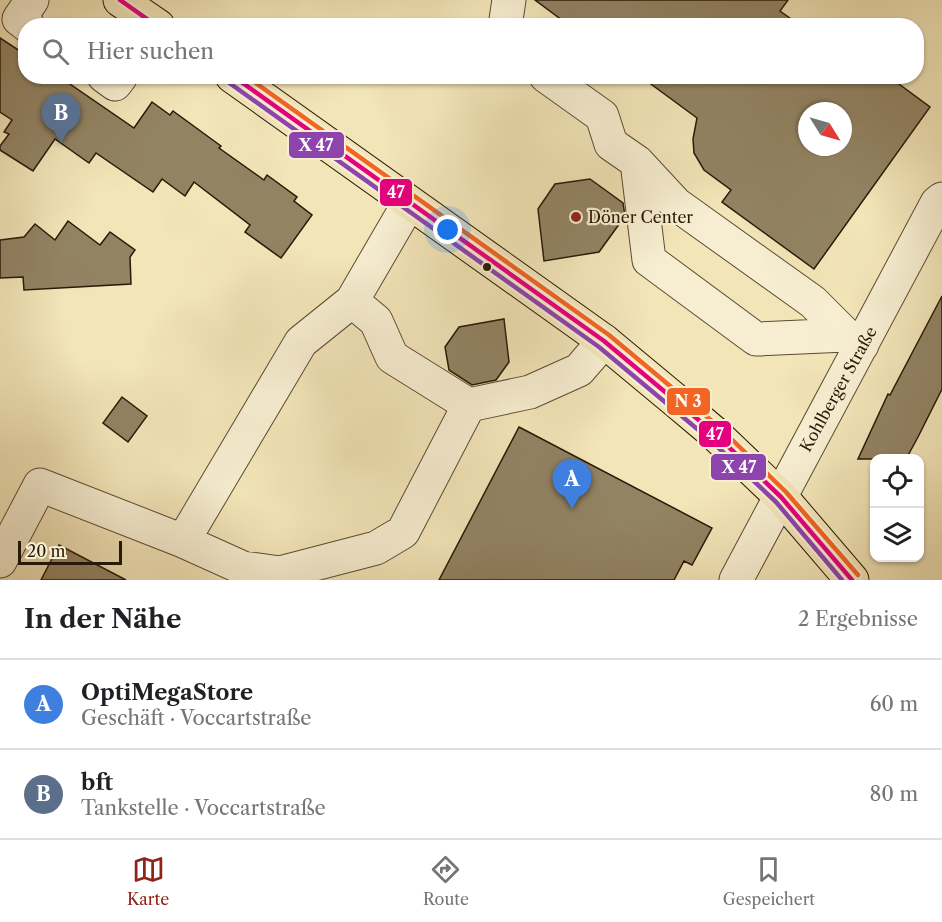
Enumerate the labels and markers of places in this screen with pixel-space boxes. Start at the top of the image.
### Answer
pin: B [42,94,80,143]
place label: Döner Center [588,207,693,227]
marker: Döner Center [569,210,583,224]
unlabelled marker [481,261,493,273]
pin: A [552,460,592,509]

